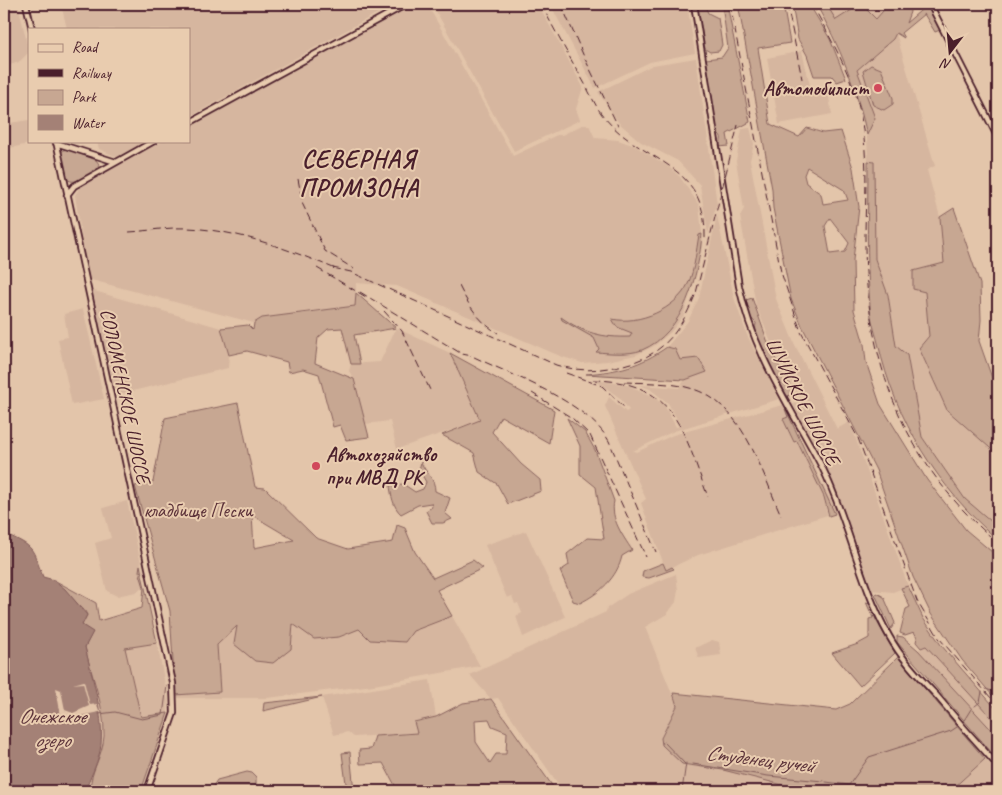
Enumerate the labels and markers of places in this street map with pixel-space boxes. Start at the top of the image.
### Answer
place label: Автомобилист [763,76,870,101]
marker: Автомобилист [872,82,884,94]
place label: Автохозяйство при МВД РК [326,442,438,490]
marker: Автохозяйство при МВД РК [310,460,322,472]

